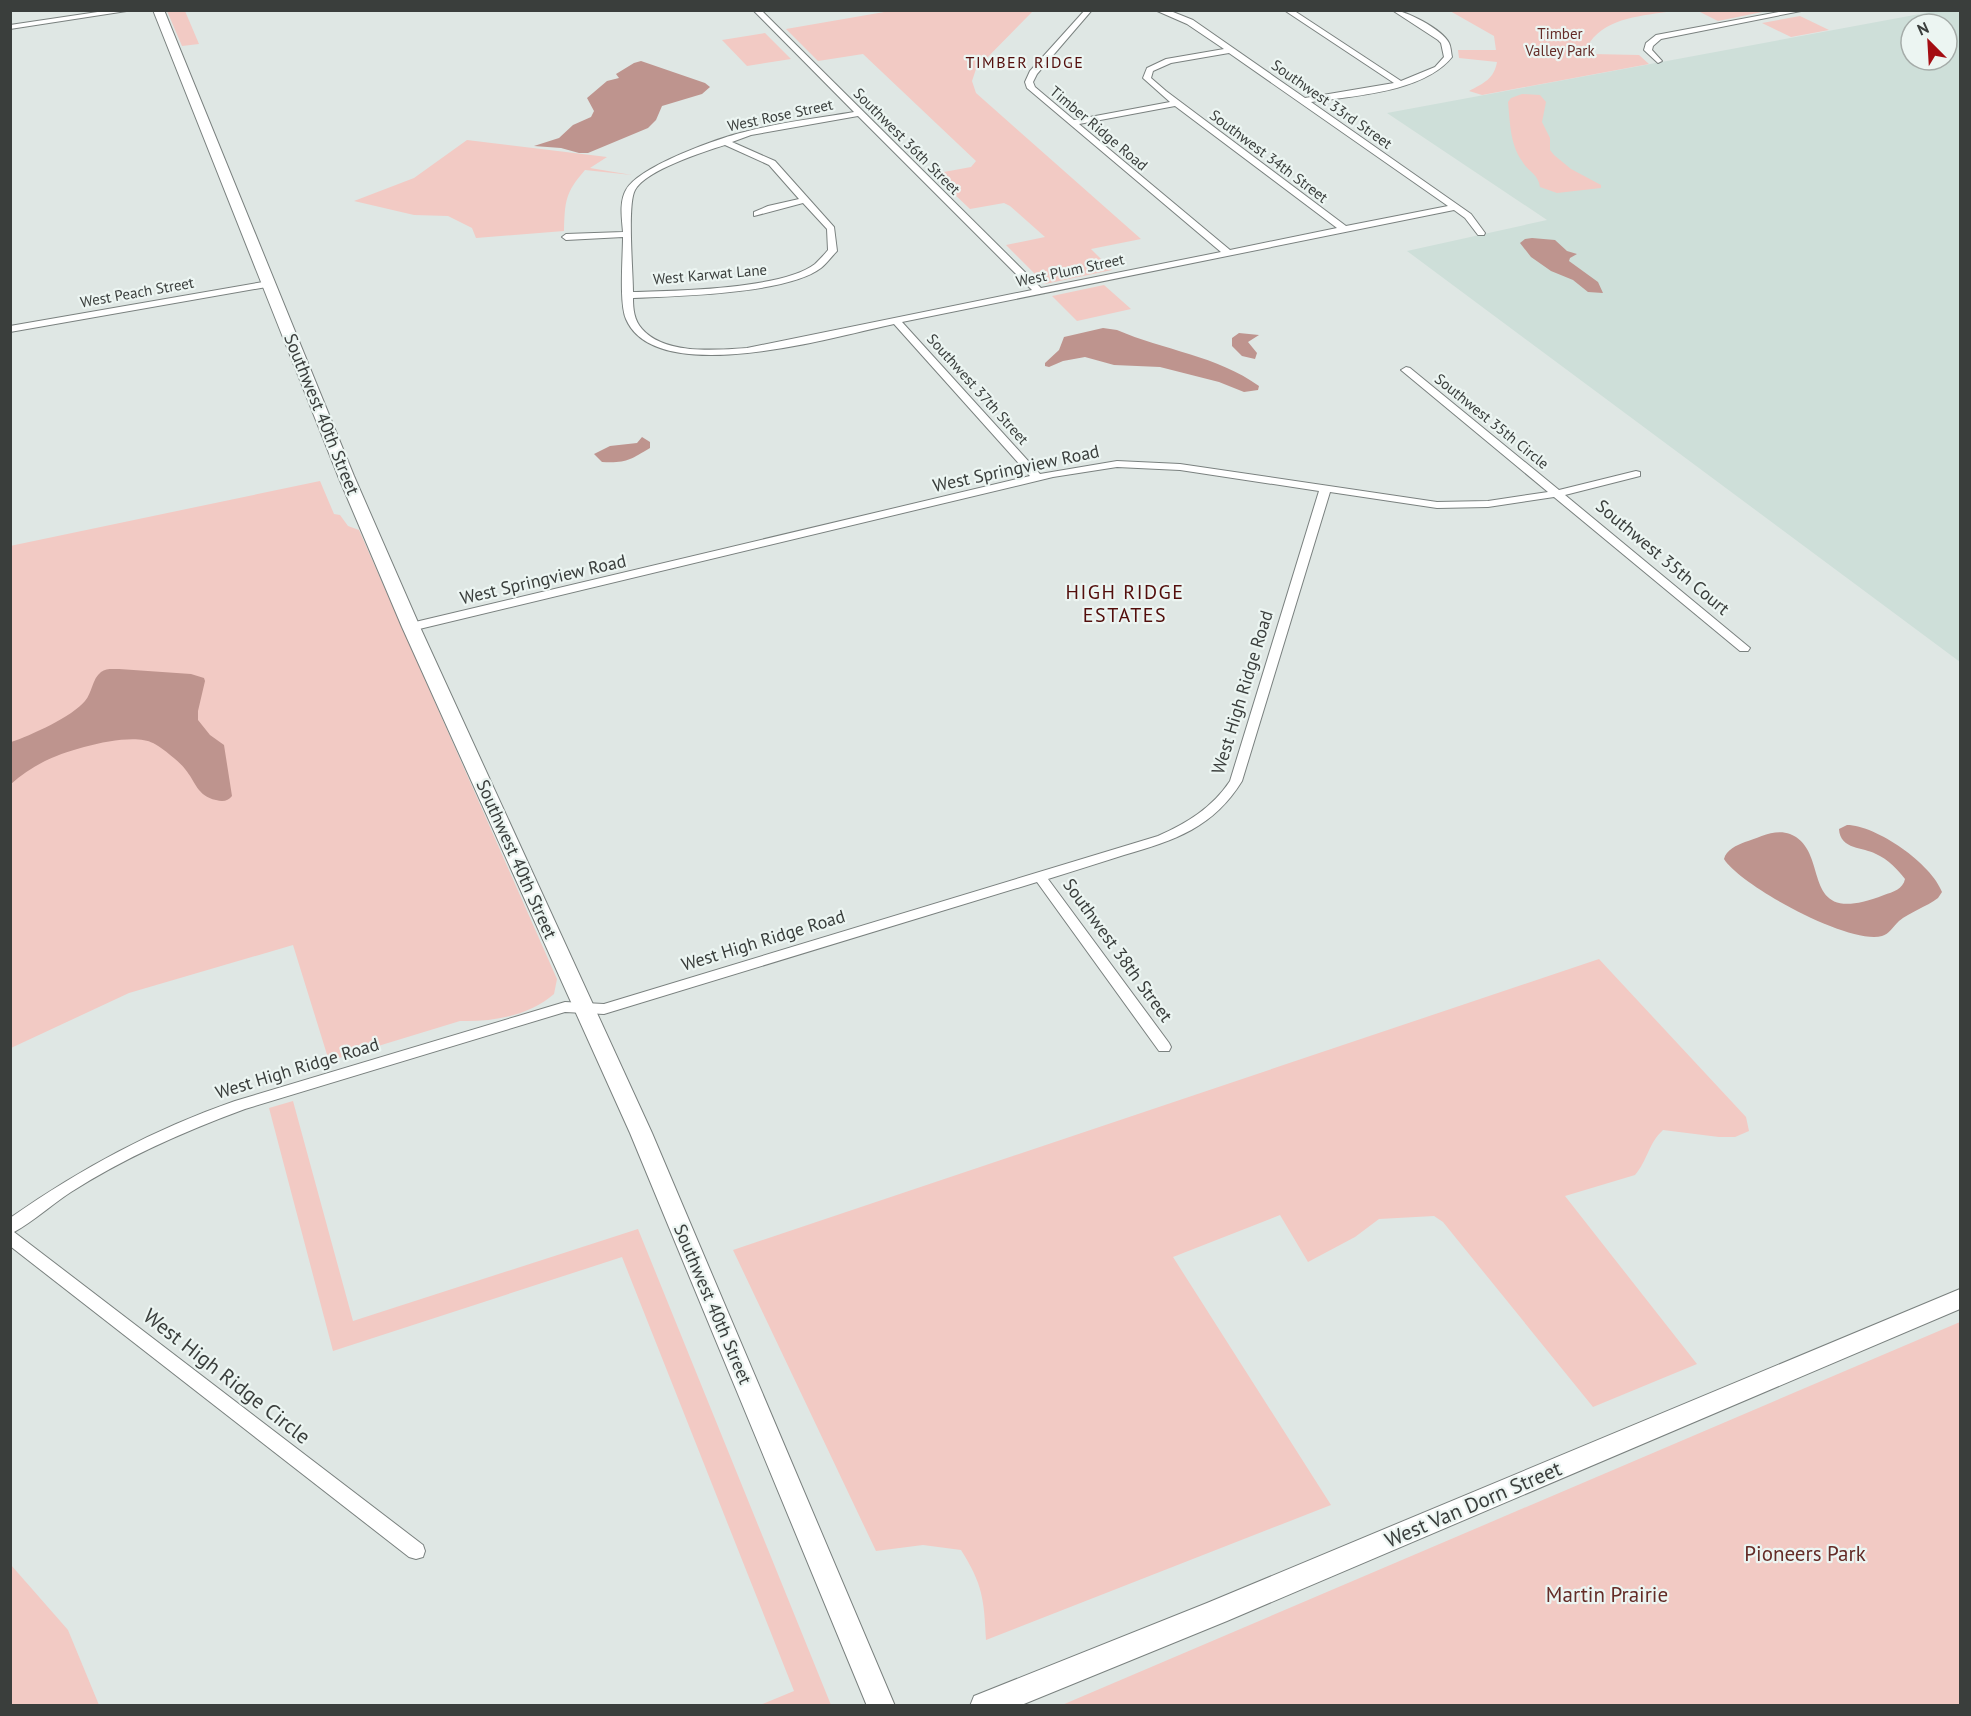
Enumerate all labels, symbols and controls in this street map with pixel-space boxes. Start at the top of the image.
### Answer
north arrow [1899,12,1959,72]
text: N [1914,17,1932,40]
park label: Timber Valley Park [1524,24,1595,60]
district label: TIMBER RIDGE [966,52,1084,72]
street label: Southwest 33rd Street [1268,55,1396,153]
street label: Timber Ridge Road [1046,82,1152,174]
street label: Southwest 36th Street [850,84,964,198]
street label: West Rose Street [726,95,834,135]
street label: Southwest 34th Street [1206,105,1332,207]
street label: West Plum Street [1014,249,1126,291]
street label: West Karwat Lane [652,260,768,288]
street label: West Peach Street [79,273,195,311]
street label: Southwest 40th Street [279,330,365,498]
street label: Southwest 37th Street [923,330,1033,448]
street label: Southwest 35th Circle [1431,369,1553,473]
street label: West Springview Road [931,439,1101,497]
street label: Southwest 35th Court [1591,494,1735,620]
street label: West Springview Road [458,549,628,609]
district label: HIGH RIDGE ESTATES [1065,579,1185,628]
street label: West High Ridge Road [1206,607,1278,777]
street label: Southwest 40th Street [472,776,562,942]
street label: Southwest 38th Street [1058,874,1178,1026]
street label: West High Ridge Road [678,904,848,976]
street label: West High Ridge Road [212,1032,382,1104]
street label: Southwest 40th Street [669,1220,757,1388]
street label: West High Ridge Circle [138,1302,316,1450]
street label: West Van Dorn Street [1381,1455,1565,1553]
park label: Pioneers Park [1744,1540,1866,1567]
park label: Martin Prairie [1546,1581,1668,1608]

